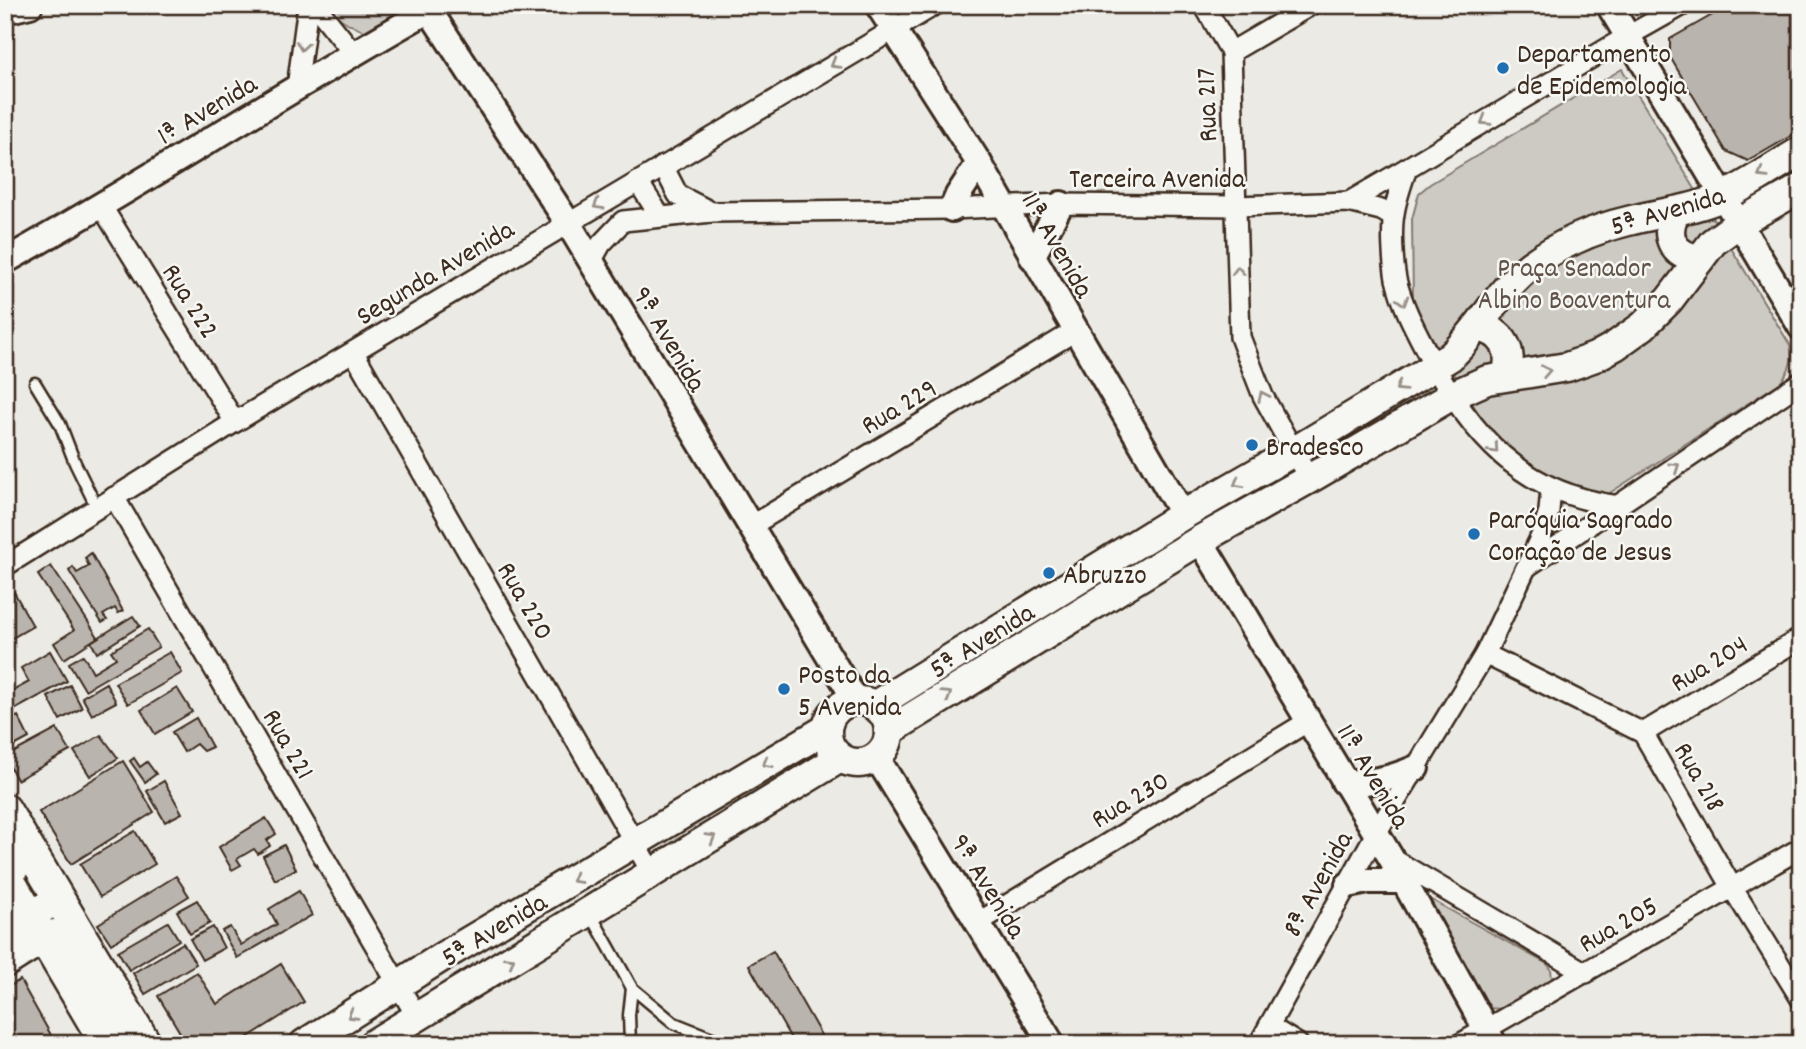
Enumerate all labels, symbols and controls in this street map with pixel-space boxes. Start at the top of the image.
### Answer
place label: Departamento de Epidemologia [1517,37,1687,109]
one-way arrow [295,40,310,52]
one-way arrow [830,56,843,69]
marker: Departamento de Epidemologia [1495,60,1511,76]
street label: 1ª Avenida [151,66,267,158]
street label: Rua 217 [1189,67,1231,143]
one-way arrow [1480,113,1493,126]
street label: Terceira Avenida [1069,162,1246,202]
one-way arrow [1756,166,1769,179]
street label: 5ª Avenida [1607,178,1731,249]
street label: 11ª Avenida [1008,186,1102,308]
one-way arrow [592,197,605,210]
street label: Segunda Avenida [350,212,524,338]
park label: Praça Senador Albino Boaventura [1478,251,1671,323]
street label: Rua 222 [149,257,226,348]
one-way arrow [1230,266,1246,276]
street label: 9ª Avenida [619,280,714,402]
one-way arrow [1395,295,1410,307]
one-way arrow [1540,364,1552,379]
street label: Rua 229 [855,371,946,448]
one-way arrow [1395,379,1408,392]
one-way arrow [1258,391,1272,403]
place label: Bradesco [1266,430,1364,470]
marker: Bradesco [1244,437,1260,453]
one-way arrow [1486,440,1498,453]
one-way arrow [1667,463,1680,475]
one-way arrow [1233,475,1246,488]
place label: Paróquia Sagrado Coração de Jesus [1488,503,1673,575]
marker: Paróquia Sagrado Coração de Jesus [1466,526,1482,542]
street label: Rua 220 [484,556,561,649]
place label: Abruzzo [1063,558,1147,598]
marker: Abruzzo [1041,565,1057,581]
street label: 5ª Avenida [923,595,1045,691]
street label: Rua 204 [1664,627,1757,705]
place label: Posto da 5 Avenida [798,658,902,730]
marker: Posto da 5 Avenida [776,681,792,697]
one-way arrow [940,691,953,704]
street label: Rua 221 [249,703,322,788]
street label: 11ª Avenida [1324,717,1418,839]
street label: Rua 218 [1661,736,1733,821]
one-way arrow [762,755,775,768]
street label: Rua 230 [1085,763,1178,841]
street label: 8ª Avenida [1275,824,1366,946]
street label: 9ª Avenida [938,827,1034,949]
one-way arrow [703,833,716,846]
one-way arrow [571,871,583,884]
street label: 5ª Avenida [435,885,557,980]
street label: Rua 205 [1572,889,1667,966]
one-way arrow [502,956,515,969]
one-way arrow [346,1007,359,1020]

